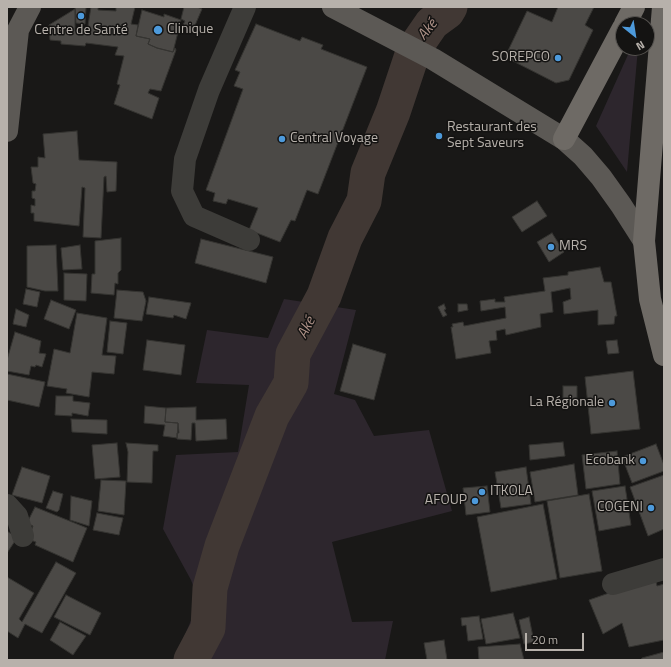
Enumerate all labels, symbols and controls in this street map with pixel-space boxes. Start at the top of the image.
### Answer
marker: Centre de Santé [76,11,86,21]
water label: Aké [414,16,442,44]
north arrow [615,16,655,56]
place label: Clinique [167,22,213,38]
place label: Centre de Santé [34,23,128,39]
marker: Clinique [152,24,164,36]
text: N [633,37,648,54]
place label: SOREPCO [492,50,550,66]
marker: SOREPCO [553,53,563,63]
place label: Restaurant des Sept Saveurs [447,120,537,152]
place label: Central Voyage [290,131,378,147]
marker: Restaurant des Sept Saveurs [434,131,444,141]
marker: Central Voyage [277,134,287,144]
place label: MRS [559,239,587,255]
marker: MRS [546,242,556,252]
water label: Aké [294,314,320,342]
place label: La Régionale [529,395,604,411]
marker: La Régionale [607,398,617,408]
place label: Ecobank [585,453,635,469]
marker: Ecobank [638,456,648,466]
place label: ITKOLA [490,484,533,500]
marker: ITKOLA [477,487,487,497]
place label: AFOUP [425,493,467,509]
marker: AFOUP [470,496,480,506]
place label: COGENI [597,500,643,516]
marker: COGENI [646,503,656,513]
scale bar [527,625,586,651]
text: 20 m [532,630,558,649]

